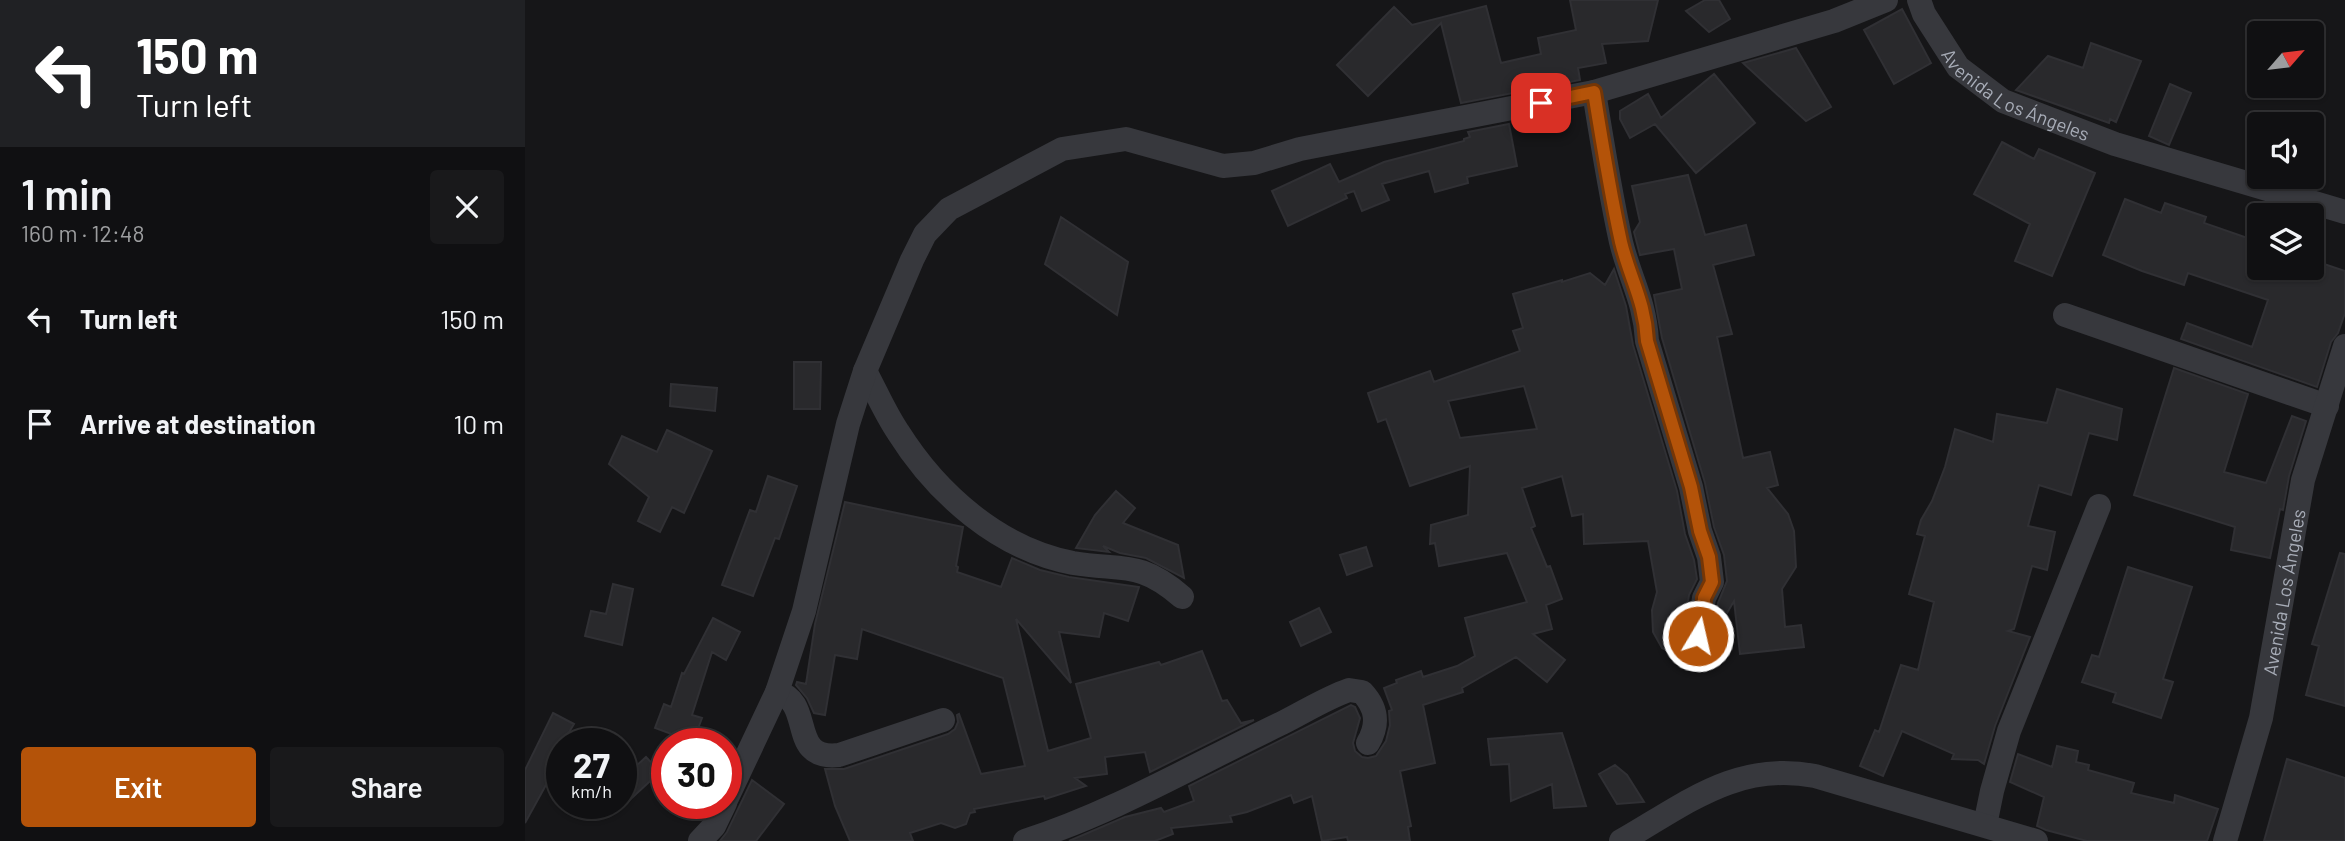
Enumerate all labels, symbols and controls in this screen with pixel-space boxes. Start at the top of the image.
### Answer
north arrow [2247,21,2324,98]
map controls [2247,21,2324,280]
text: 150 m [136,25,258,84]
icon: left [21,28,112,119]
street label: Avenida Los Ángeles [1937,44,2093,145]
pin [1511,73,1571,133]
icon: arrive [1522,84,1560,122]
text: Turn left [136,85,253,123]
button: sound [2247,112,2324,189]
text: 1 min [21,168,113,218]
button: close [430,170,504,244]
button: layers [2247,203,2324,280]
text: 160 m · 12:48 [21,219,144,247]
icon: left [21,300,59,338]
text: Turn left [80,303,178,334]
text: 150 m [440,303,504,334]
icon: arrive [21,405,59,443]
text: Arrive at destination [80,408,316,439]
text: 10 m [454,408,504,439]
street label: Avenida Los Ángeles [2257,507,2309,677]
position arrow [1661,599,1735,673]
speed limit sign: 30 [651,728,742,819]
text: 27 [573,743,610,785]
button: Exit [21,747,256,827]
button: Share [270,747,504,827]
text: km/h [571,780,612,802]

